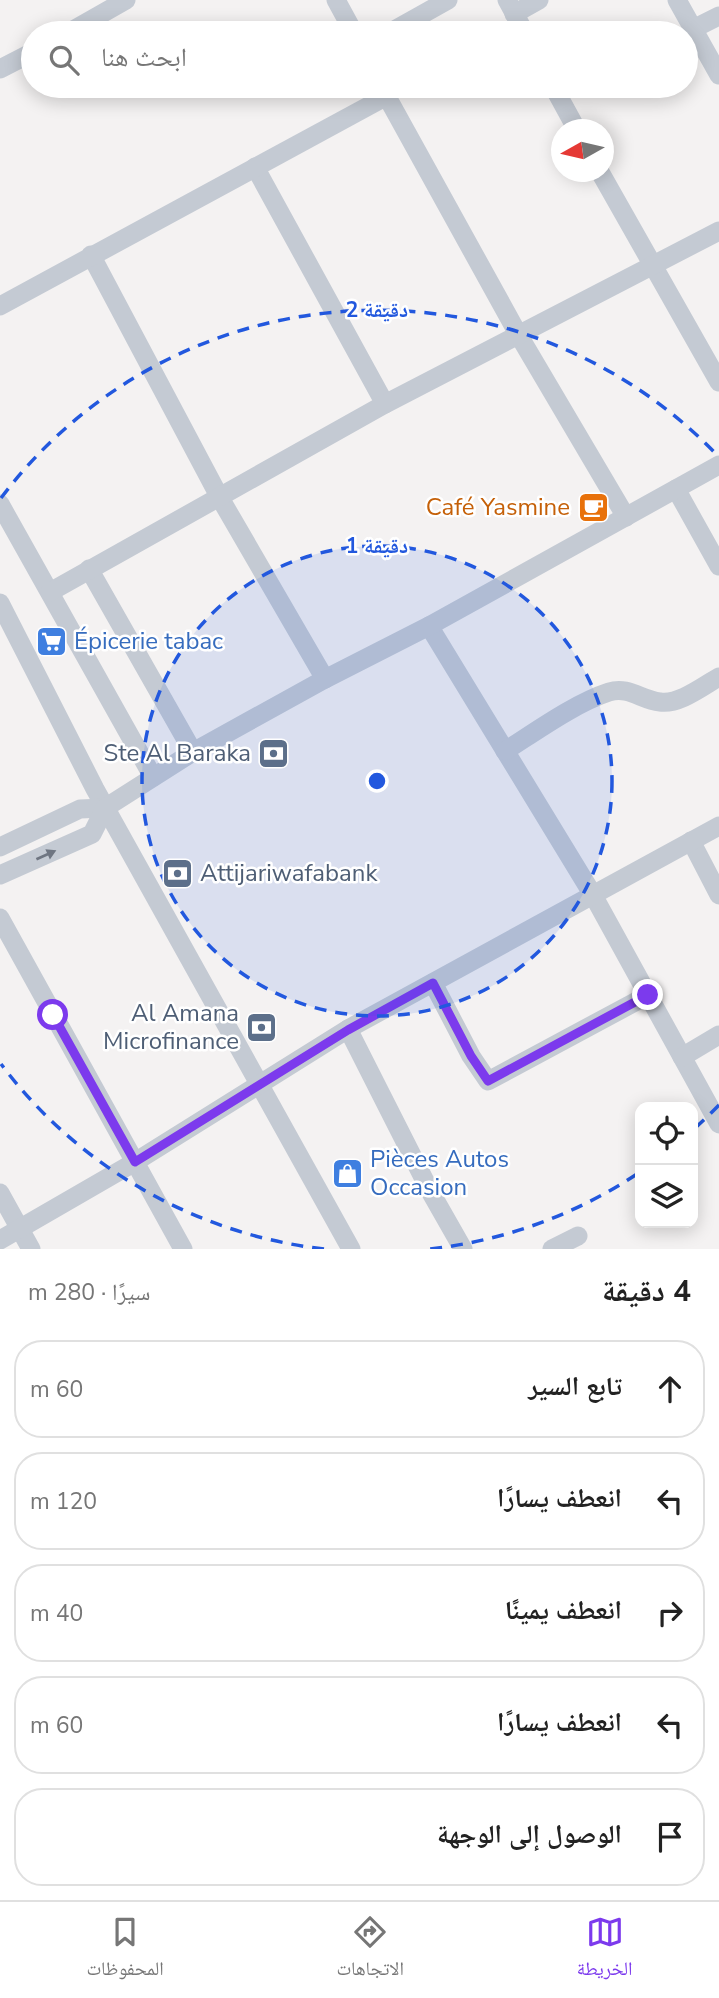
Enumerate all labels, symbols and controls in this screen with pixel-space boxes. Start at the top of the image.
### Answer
search box [21,21,698,98]
text: ابحث هنا [101,40,187,75]
icon: search [45,41,83,79]
north arrow [551,119,614,182]
text: 2 دقيقة [346,296,408,324]
cafe icon: Café Yasmine [576,490,610,524]
place label: Café Yasmine [426,491,570,523]
text: 1 دقيقة [346,532,408,560]
supermarket icon: Épicerie tabac [34,624,68,658]
place label: Épicerie tabac [74,625,223,657]
bank icon: Ste Al Baraka [257,736,291,770]
place label: Ste Al Baraka [104,737,251,769]
centre of rings [365,769,389,793]
one-way arrow [36,849,56,861]
bank icon: Attijariwafabank [160,856,194,890]
place label: Attijariwafabank [200,857,378,889]
route end [632,979,663,1010]
place label: Al Amana Microfinance [103,997,239,1057]
route start [37,999,68,1030]
bank icon: Al Amana Microfinance [245,1010,279,1044]
map controls [635,1102,698,1228]
button: locate [635,1102,698,1165]
place label: Pièces Autos Occasion [370,1143,509,1203]
shop icon: Pièces Autos Occasion [330,1156,364,1190]
button: layers [635,1165,698,1228]
text: 4 دقيقة [602,1271,691,1312]
text: سيرًا · 280 m [28,1277,150,1308]
text: تابع السير [528,1369,622,1404]
icon: ahead [651,1370,689,1408]
text: 60 m [30,1374,83,1405]
text: انعطف يسارًا [497,1481,622,1516]
icon: left [651,1482,689,1520]
text: 120 m [30,1486,97,1517]
text: انعطف يمينًا [505,1593,622,1628]
icon: right [651,1594,689,1632]
text: 40 m [30,1598,83,1629]
text: انعطف يسارًا [497,1705,622,1740]
icon: left [651,1706,689,1744]
text: 60 m [30,1710,83,1741]
text: الوصول إلى الوجهة [437,1817,622,1852]
icon: arrive [651,1818,689,1856]
tab: المحفوظات [86,1913,164,1987]
tab: الاتجاهات [336,1913,404,1987]
tab: الخريطة [577,1913,633,1987]

